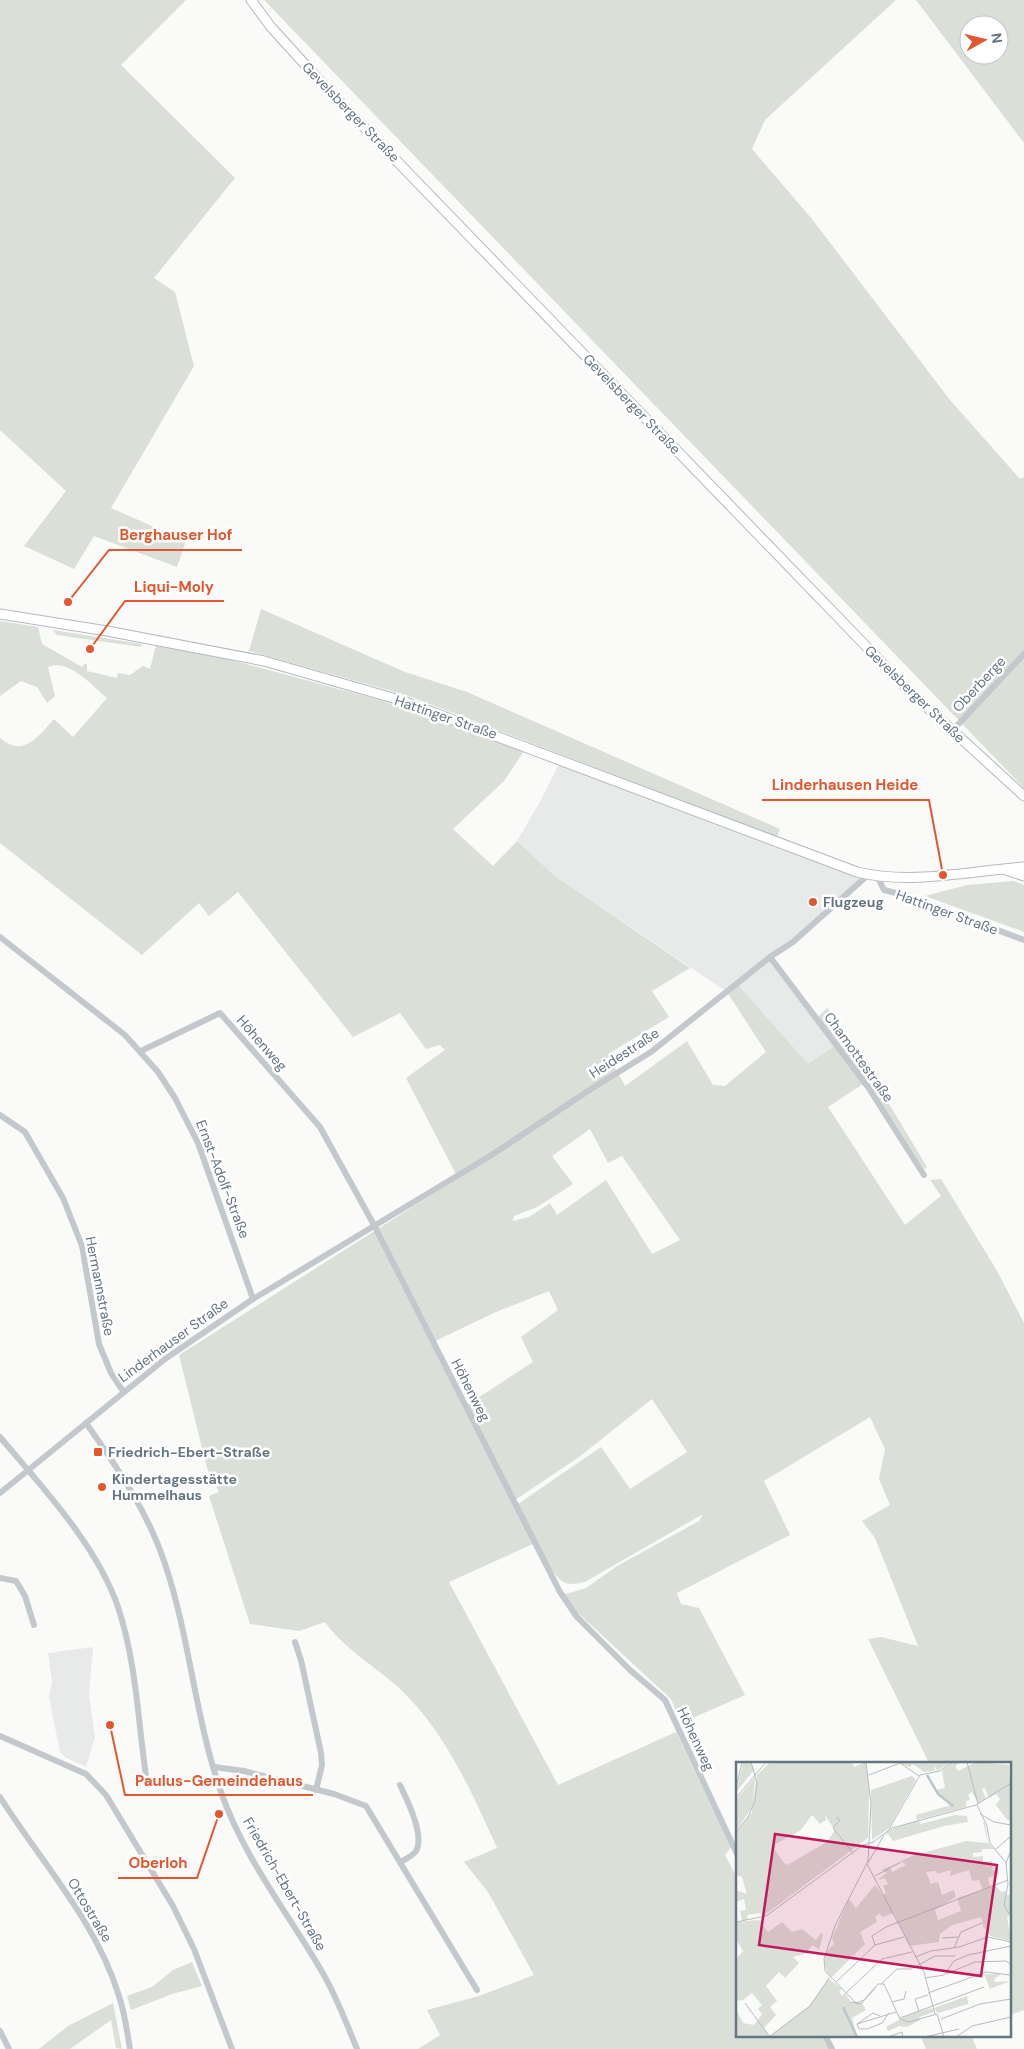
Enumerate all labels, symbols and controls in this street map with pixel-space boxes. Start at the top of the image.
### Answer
north arrow [959,15,1009,65]
text: N [987,32,1006,45]
street label: Gevelsberger Straße [298,58,404,166]
street label: Gevelsberger Straße [579,350,685,458]
callout: Berghauser Hof [109,520,242,550]
text: Berghauser Hof [120,525,232,545]
callout: Liqui-Moly [125,571,224,601]
text: Liqui-Moly [134,577,214,597]
street label: Gevelsberger Straße [861,641,969,747]
street label: Oberberge [949,652,1009,716]
street label: Hattinger Straße [392,691,500,743]
callout: Linderhausen Heide [762,770,929,800]
text: Linderhausen Heide [772,775,918,795]
street label: Hattinger Straße [894,885,1000,939]
place label: Flugzeug [823,893,884,911]
marker: Flugzeug [807,896,819,908]
street label: Chamottestraße [820,1008,898,1106]
street label: Höhenweg [233,1011,291,1075]
street label: Heidestraße [586,1024,662,1082]
street label: Ernst-Adolf-Straße [192,1117,254,1241]
street label: Hermannstraße [82,1235,118,1337]
street label: Linderhauser Straße [114,1294,232,1386]
street label: Höhenweg [448,1356,495,1425]
place label: Friedrich-Ebert-Straße [108,1443,270,1461]
marker: Friedrich-Ebert-Straße [92,1446,104,1458]
place label: Kindertagesstätte Hummelhaus [112,1470,237,1504]
marker: Kindertagesstätte Hummelhaus [96,1481,108,1493]
street label: Höhenweg [673,1704,719,1774]
inset map [736,1762,1012,2036]
callout: Paulus-Gemeindehaus [125,1765,313,1795]
text: Paulus-Gemeindehaus [135,1771,303,1791]
street label: Friedrich-Ebert-Straße [239,1814,331,1954]
callout: Oberloh [118,1848,197,1878]
text: Oberloh [128,1853,188,1873]
street label: Ottostraße [64,1875,116,1946]

